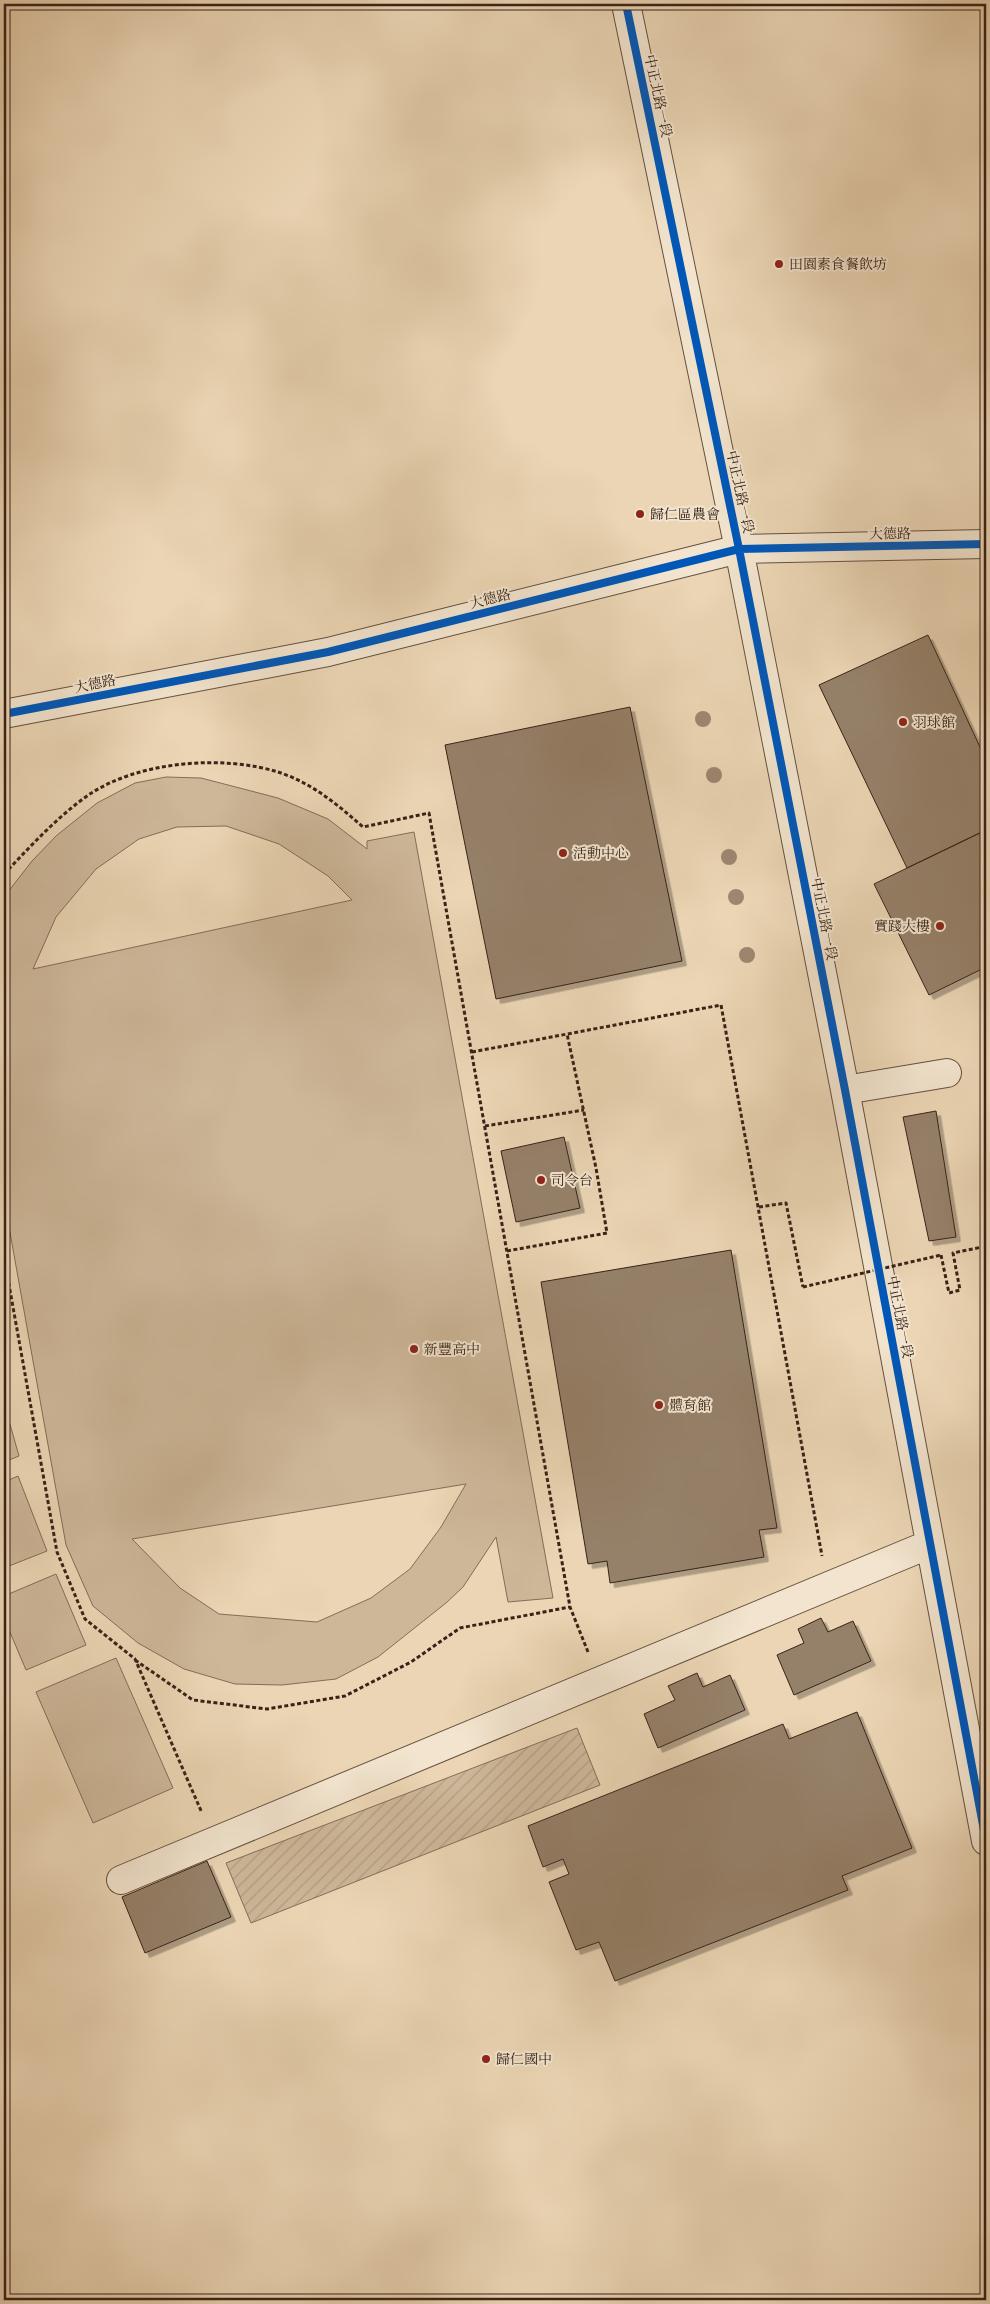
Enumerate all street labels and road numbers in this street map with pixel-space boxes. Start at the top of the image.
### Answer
street label: 中正北路一段 [641,53,675,139]
street label: 中正北路一段 [723,449,757,535]
street label: 大德路 [869,525,911,543]
street label: 大德路 [468,586,512,612]
street label: 大德路 [73,672,117,696]
street label: 中正北路一段 [808,876,840,962]
street label: 中正北路一段 [884,1274,916,1360]

